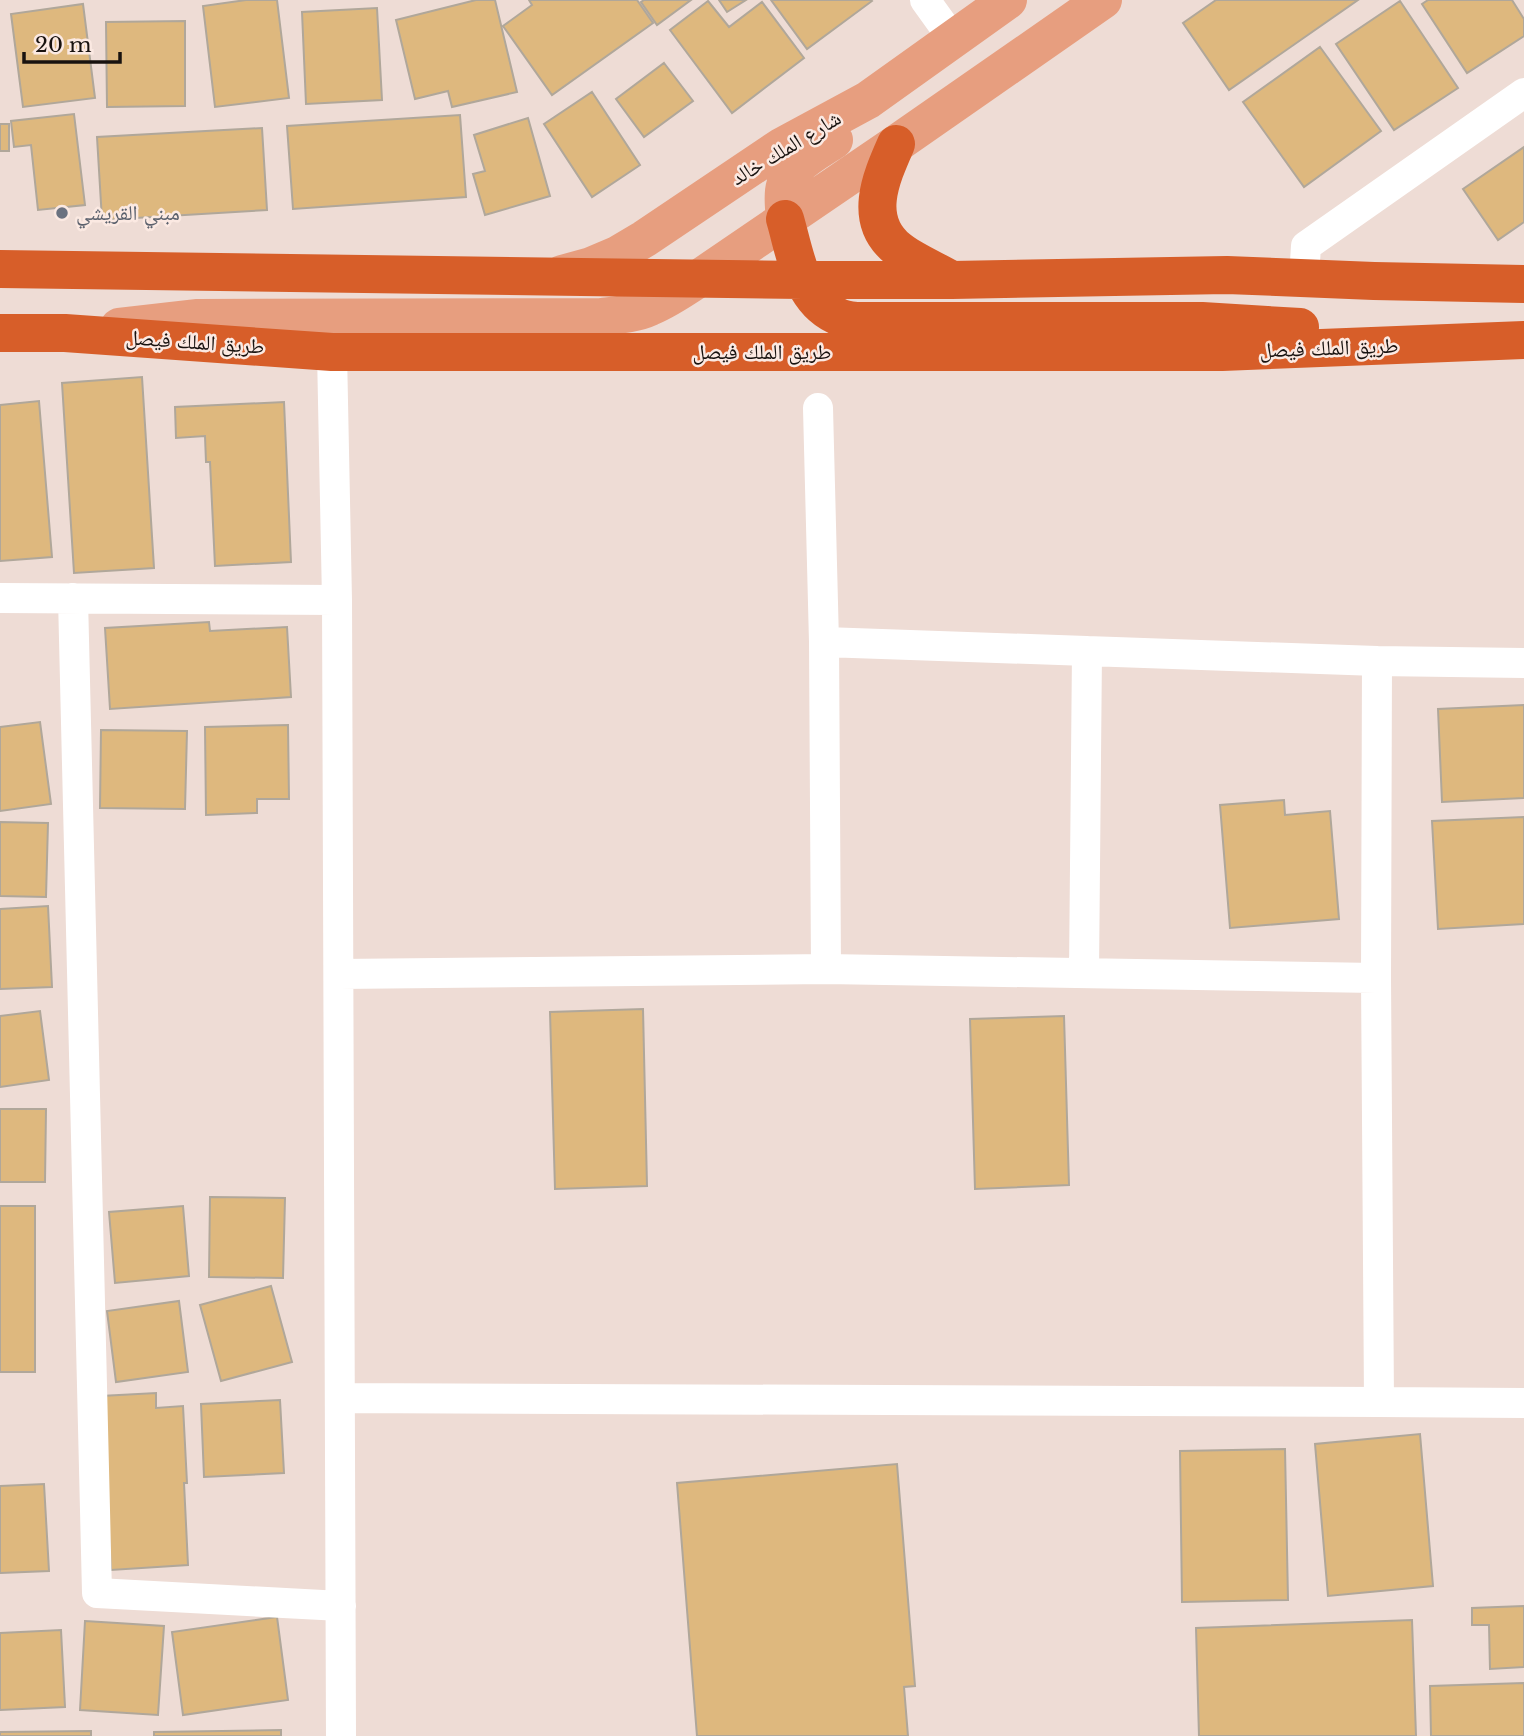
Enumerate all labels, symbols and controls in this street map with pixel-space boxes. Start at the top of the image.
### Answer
scale bar [24,21,121,65]
text: 20 m [35,32,92,58]
street label: شارع الملك خالد [726,105,846,191]
place label: مبني القريشي [76,200,180,229]
marker: مبني القريشي [54,205,70,221]
street label: طريق الملك فيصل [125,324,265,360]
street label: طريق الملك فيصل [1259,333,1399,363]
street label: طريق الملك فيصل [693,339,831,365]

